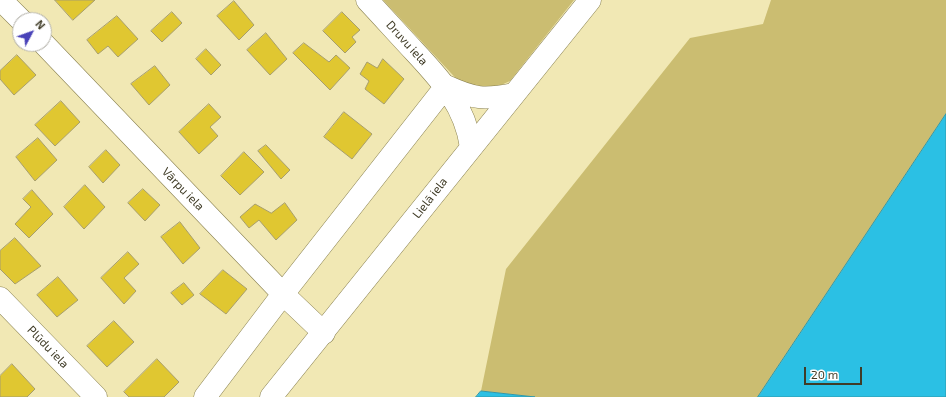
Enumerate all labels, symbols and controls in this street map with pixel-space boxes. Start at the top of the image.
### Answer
north arrow [12,12,52,52]
text: N [33,17,48,32]
street label: Druvu iela [383,18,431,68]
street label: Vārpu iela [159,164,207,214]
street label: Lielā iela [410,175,450,221]
street label: Plūdu iela [24,323,72,371]
scale bar [806,359,864,385]
text: 20 m [811,367,838,381]

